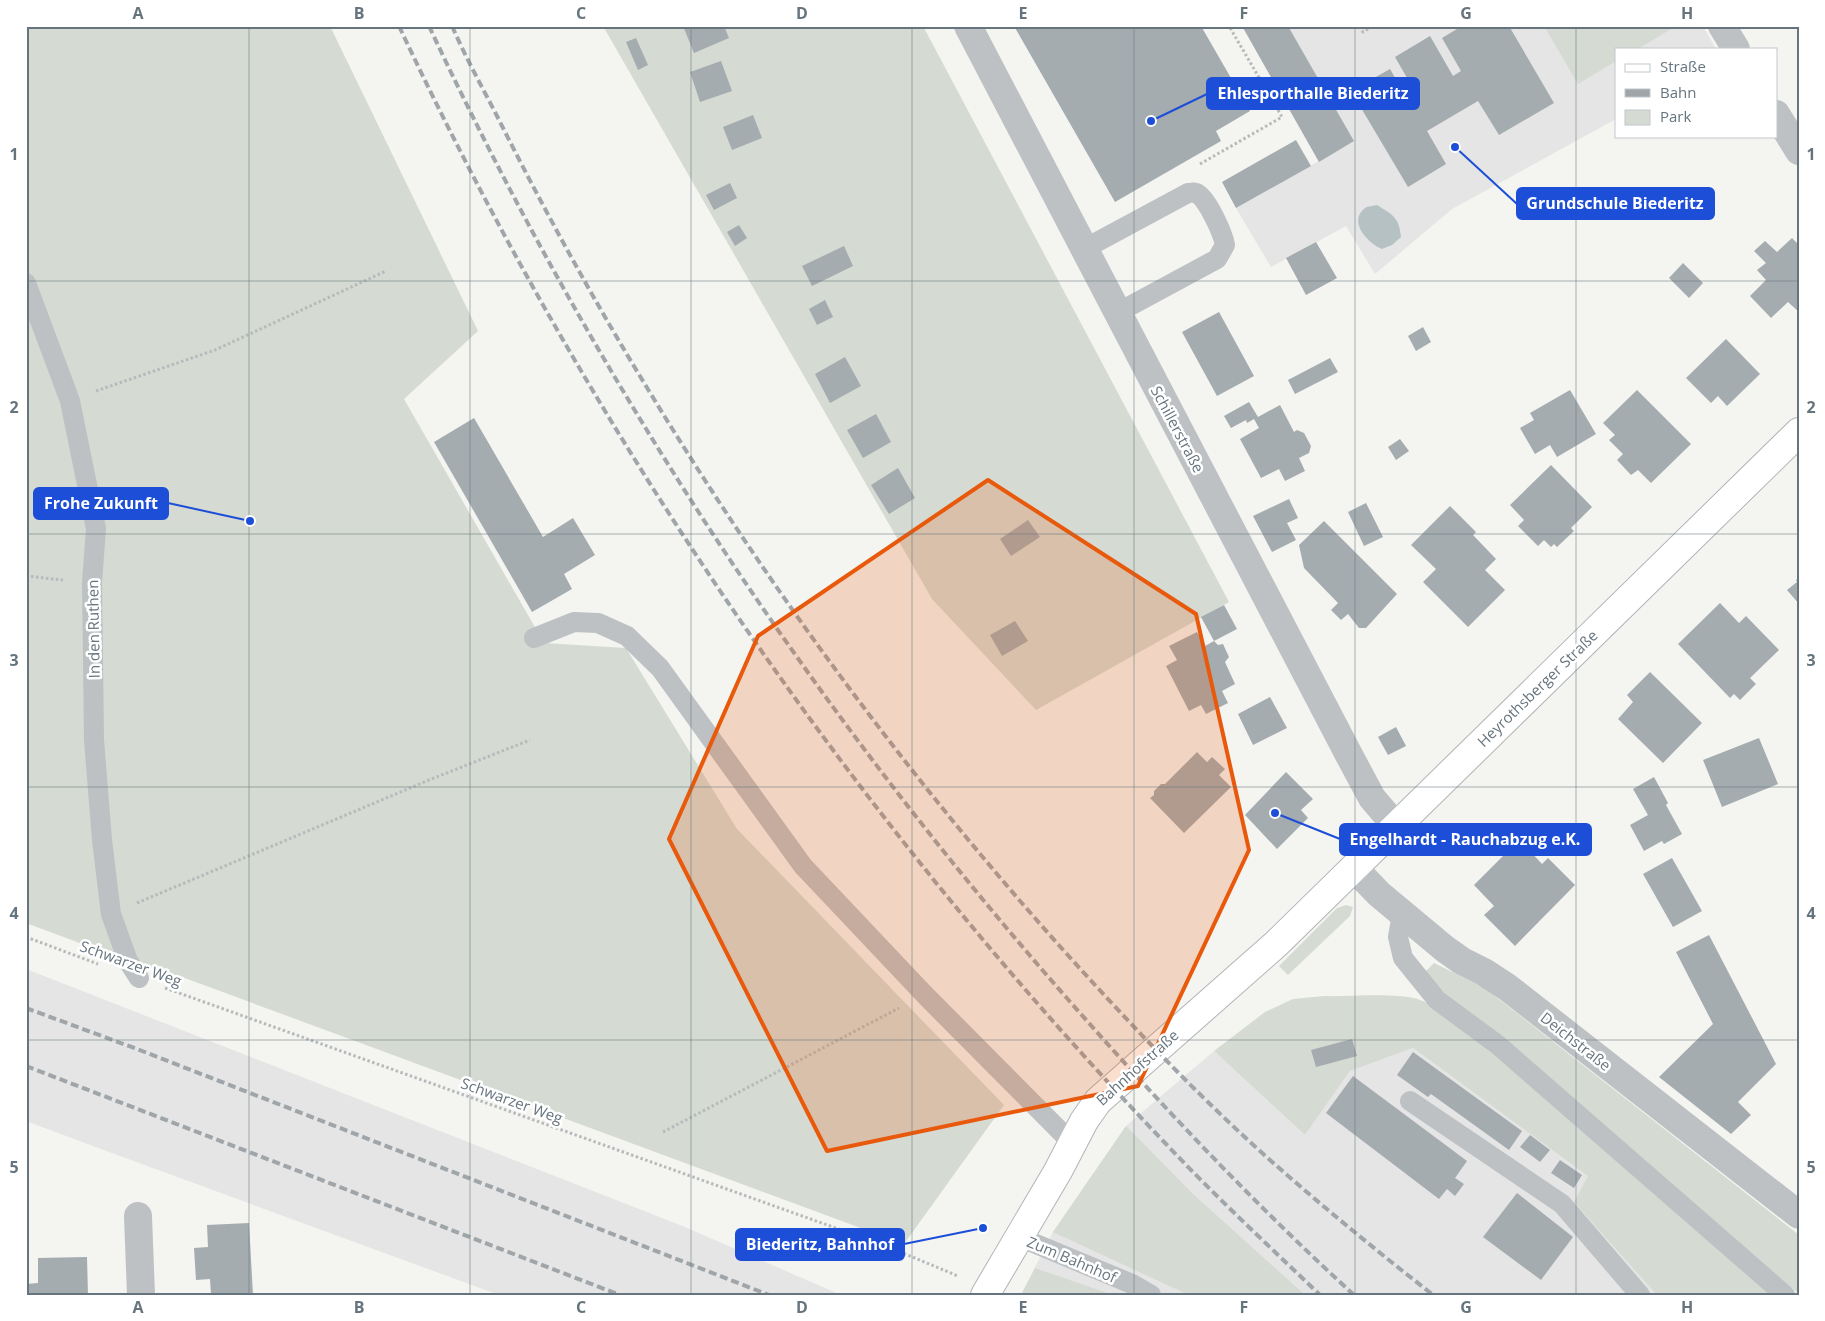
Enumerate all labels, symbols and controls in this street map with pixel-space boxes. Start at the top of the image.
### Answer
text: A [132,2,144,24]
text: B [354,2,364,24]
text: C [576,2,586,24]
text: D [796,2,808,24]
text: E [1019,2,1028,24]
text: F [1240,2,1248,24]
text: G [1460,2,1472,24]
text: H [1681,2,1693,24]
legend [1615,48,1778,138]
text: Straße [1660,56,1706,76]
callout: Ehlesporthalle Biederitz [1207,78,1419,109]
text: Ehlesporthalle Biederitz [1217,82,1409,104]
text: Bahn [1660,82,1696,102]
text: Park [1660,106,1691,126]
text: 1 [9,143,19,165]
text: 1 [1806,143,1816,165]
callout: Grundschule Biederitz [1517,188,1714,219]
text: Grundschule Biederitz [1526,192,1704,214]
street label: Schillerstraße [1147,382,1209,476]
text: 2 [9,396,19,418]
text: 2 [1806,396,1816,418]
callout: Frohe Zukunft [34,488,168,519]
text: Frohe Zukunft [44,492,158,514]
street label: In den Ruthen [82,580,104,678]
street label: Heyrothsberger Straße [1473,625,1601,751]
text: 3 [9,649,19,671]
text: 3 [1806,649,1816,671]
callout: Engelhardt - Rauchabzug e.K. [1340,824,1591,855]
text: Engelhardt - Rauchabzug e.K. [1350,828,1580,850]
text: 4 [9,902,19,924]
text: 4 [1806,902,1816,924]
street label: Schwarzer Weg [77,935,185,991]
street label: Deichstraße [1537,1007,1615,1075]
street label: Bahnhofstraße [1092,1025,1182,1109]
street label: Schwarzer Weg [458,1072,566,1128]
text: 5 [9,1156,19,1178]
text: 5 [1806,1156,1816,1178]
callout: Biederitz, Bahnhof [736,1229,904,1260]
street label: Zum Bahnhof [1024,1231,1121,1287]
text: Biederitz, Bahnhof [746,1233,895,1255]
text: A [132,1296,144,1318]
text: B [354,1296,364,1318]
text: C [576,1296,586,1318]
text: D [796,1296,808,1318]
text: E [1019,1296,1028,1318]
text: F [1240,1296,1248,1318]
text: G [1460,1296,1472,1318]
text: H [1681,1296,1693,1318]

